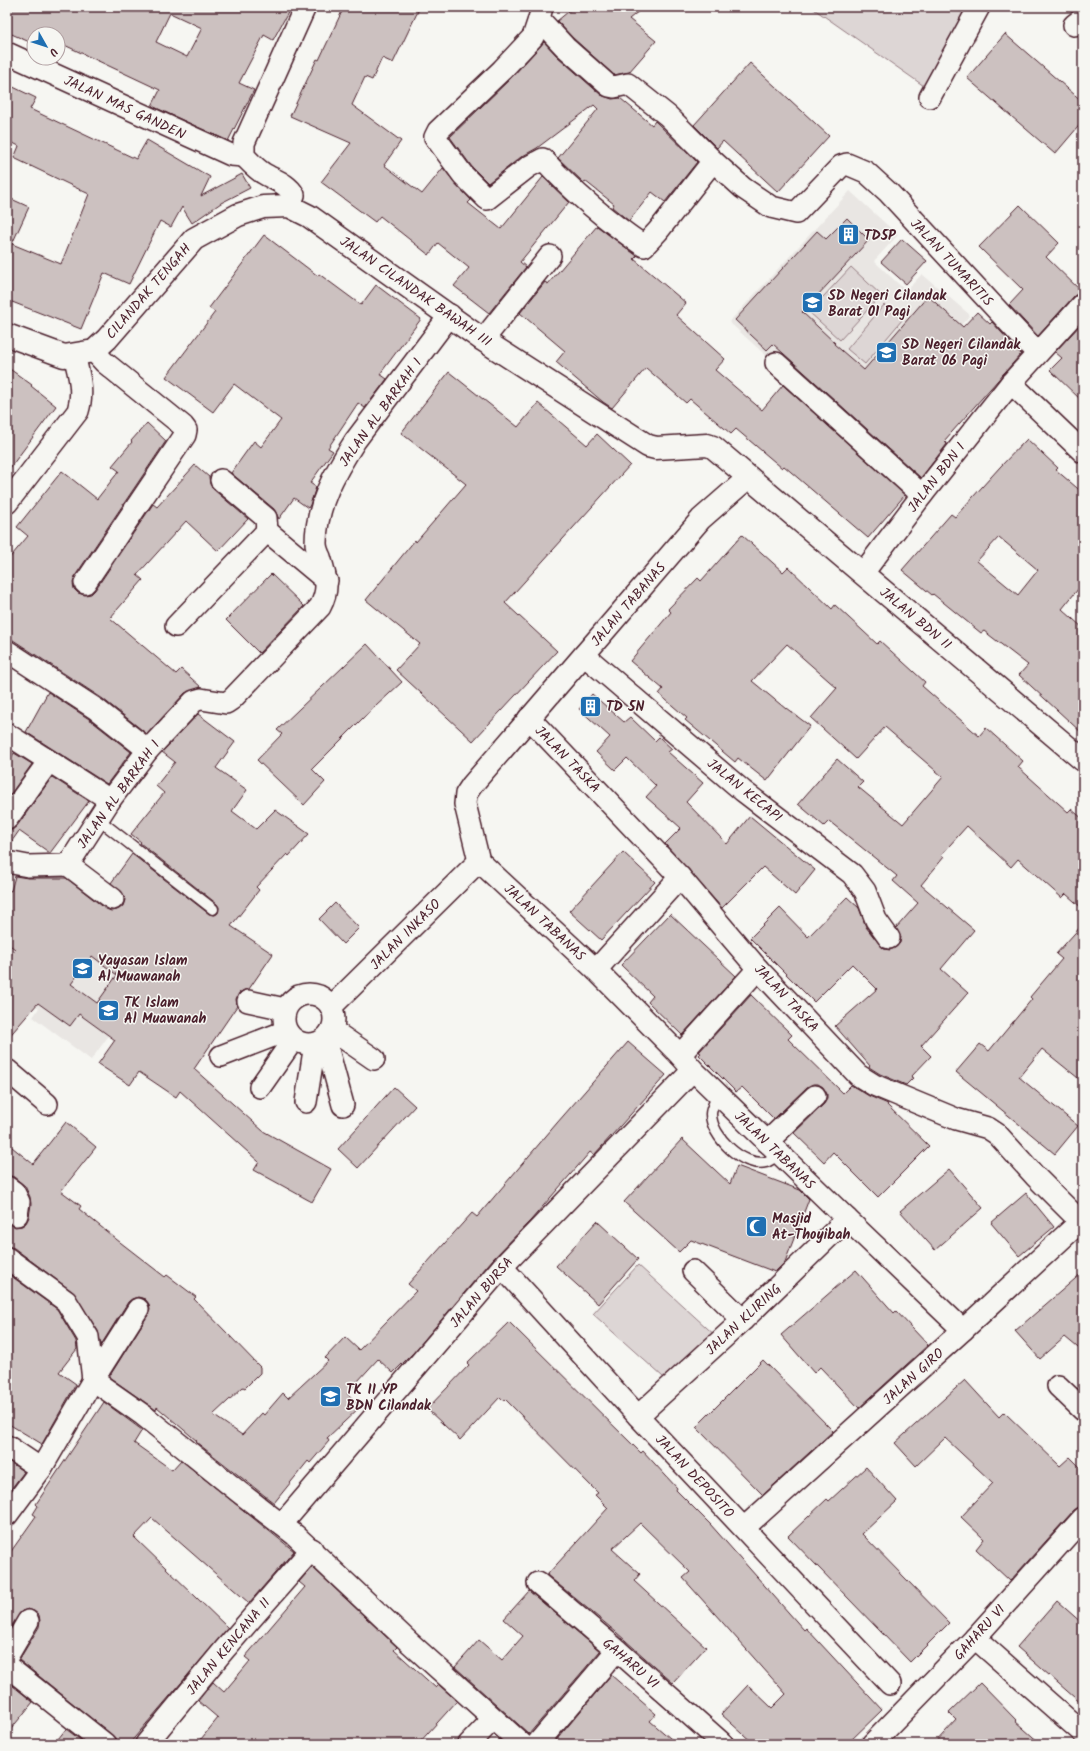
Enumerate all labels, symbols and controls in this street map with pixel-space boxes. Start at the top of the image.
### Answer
north arrow [26,26,66,66]
text: U [44,43,62,60]
street label: JALAN MAS GANDEN [60,70,190,146]
street label: JALAN TUMARITIS [905,214,998,312]
building icon: TD5P [836,222,862,248]
place label: TD5P [864,225,897,247]
street label: JALAN CILANDAK BAWAH III [335,231,496,353]
street label: CILANDAK TENGAH [101,239,197,345]
place label: SD Negeri Cilandak Barat 01 Pagi [828,285,947,323]
school or university icon: SD Negeri Cilandak Barat 01 Pagi [800,290,826,316]
place label: SD Negeri Cilandak Barat 06 Pagi [902,334,1021,372]
school or university icon: SD Negeri Cilandak Barat 06 Pagi [873,339,899,365]
street label: JALAN AL BARKAH I [334,354,428,472]
street label: JALAN BDN I [902,438,971,517]
street label: JALAN TABANAS [586,557,672,652]
street label: JALAN BDN II [875,582,956,655]
building icon: TD 5N [578,693,604,719]
place label: TD 5N [606,696,644,718]
street label: JALAN TASKA [529,721,605,798]
street label: JALAN AL BARKAH I [72,736,166,854]
street label: JALAN KECAPI [702,753,787,828]
street label: JALAN TABANAS [498,879,591,967]
street label: JALAN INKASO [365,894,447,975]
place label: Yayasan Islam Al Muawanah [98,950,188,988]
school or university icon: Yayasan Islam Al Muawanah [70,955,96,981]
street label: JALAN TASKA [749,960,824,1038]
place label: TK Islam Al Muawanah [124,992,206,1030]
school or university icon: TK Islam Al Muawanah [95,997,121,1023]
street label: JALAN TABANAS [729,1106,820,1196]
place label: Masjid At-Thoyibah [772,1208,850,1246]
mosque icon: Masjid At-Thoyibah [744,1213,770,1239]
street label: JALAN BURSA [445,1252,519,1333]
street label: JALAN KLIRING [701,1279,787,1361]
street label: JALAN GIRO [878,1343,950,1410]
place label: TK II YP BDN Cilandak [346,1379,432,1417]
school or university icon: TK II YP BDN Cilandak [317,1384,343,1410]
street label: JALAN DEPOSITO [650,1430,739,1524]
street label: JALAN KENCANA II [181,1593,276,1700]
street label: GAHARU VI [949,1600,1011,1666]
street label: GAHARU VI [597,1633,664,1695]

